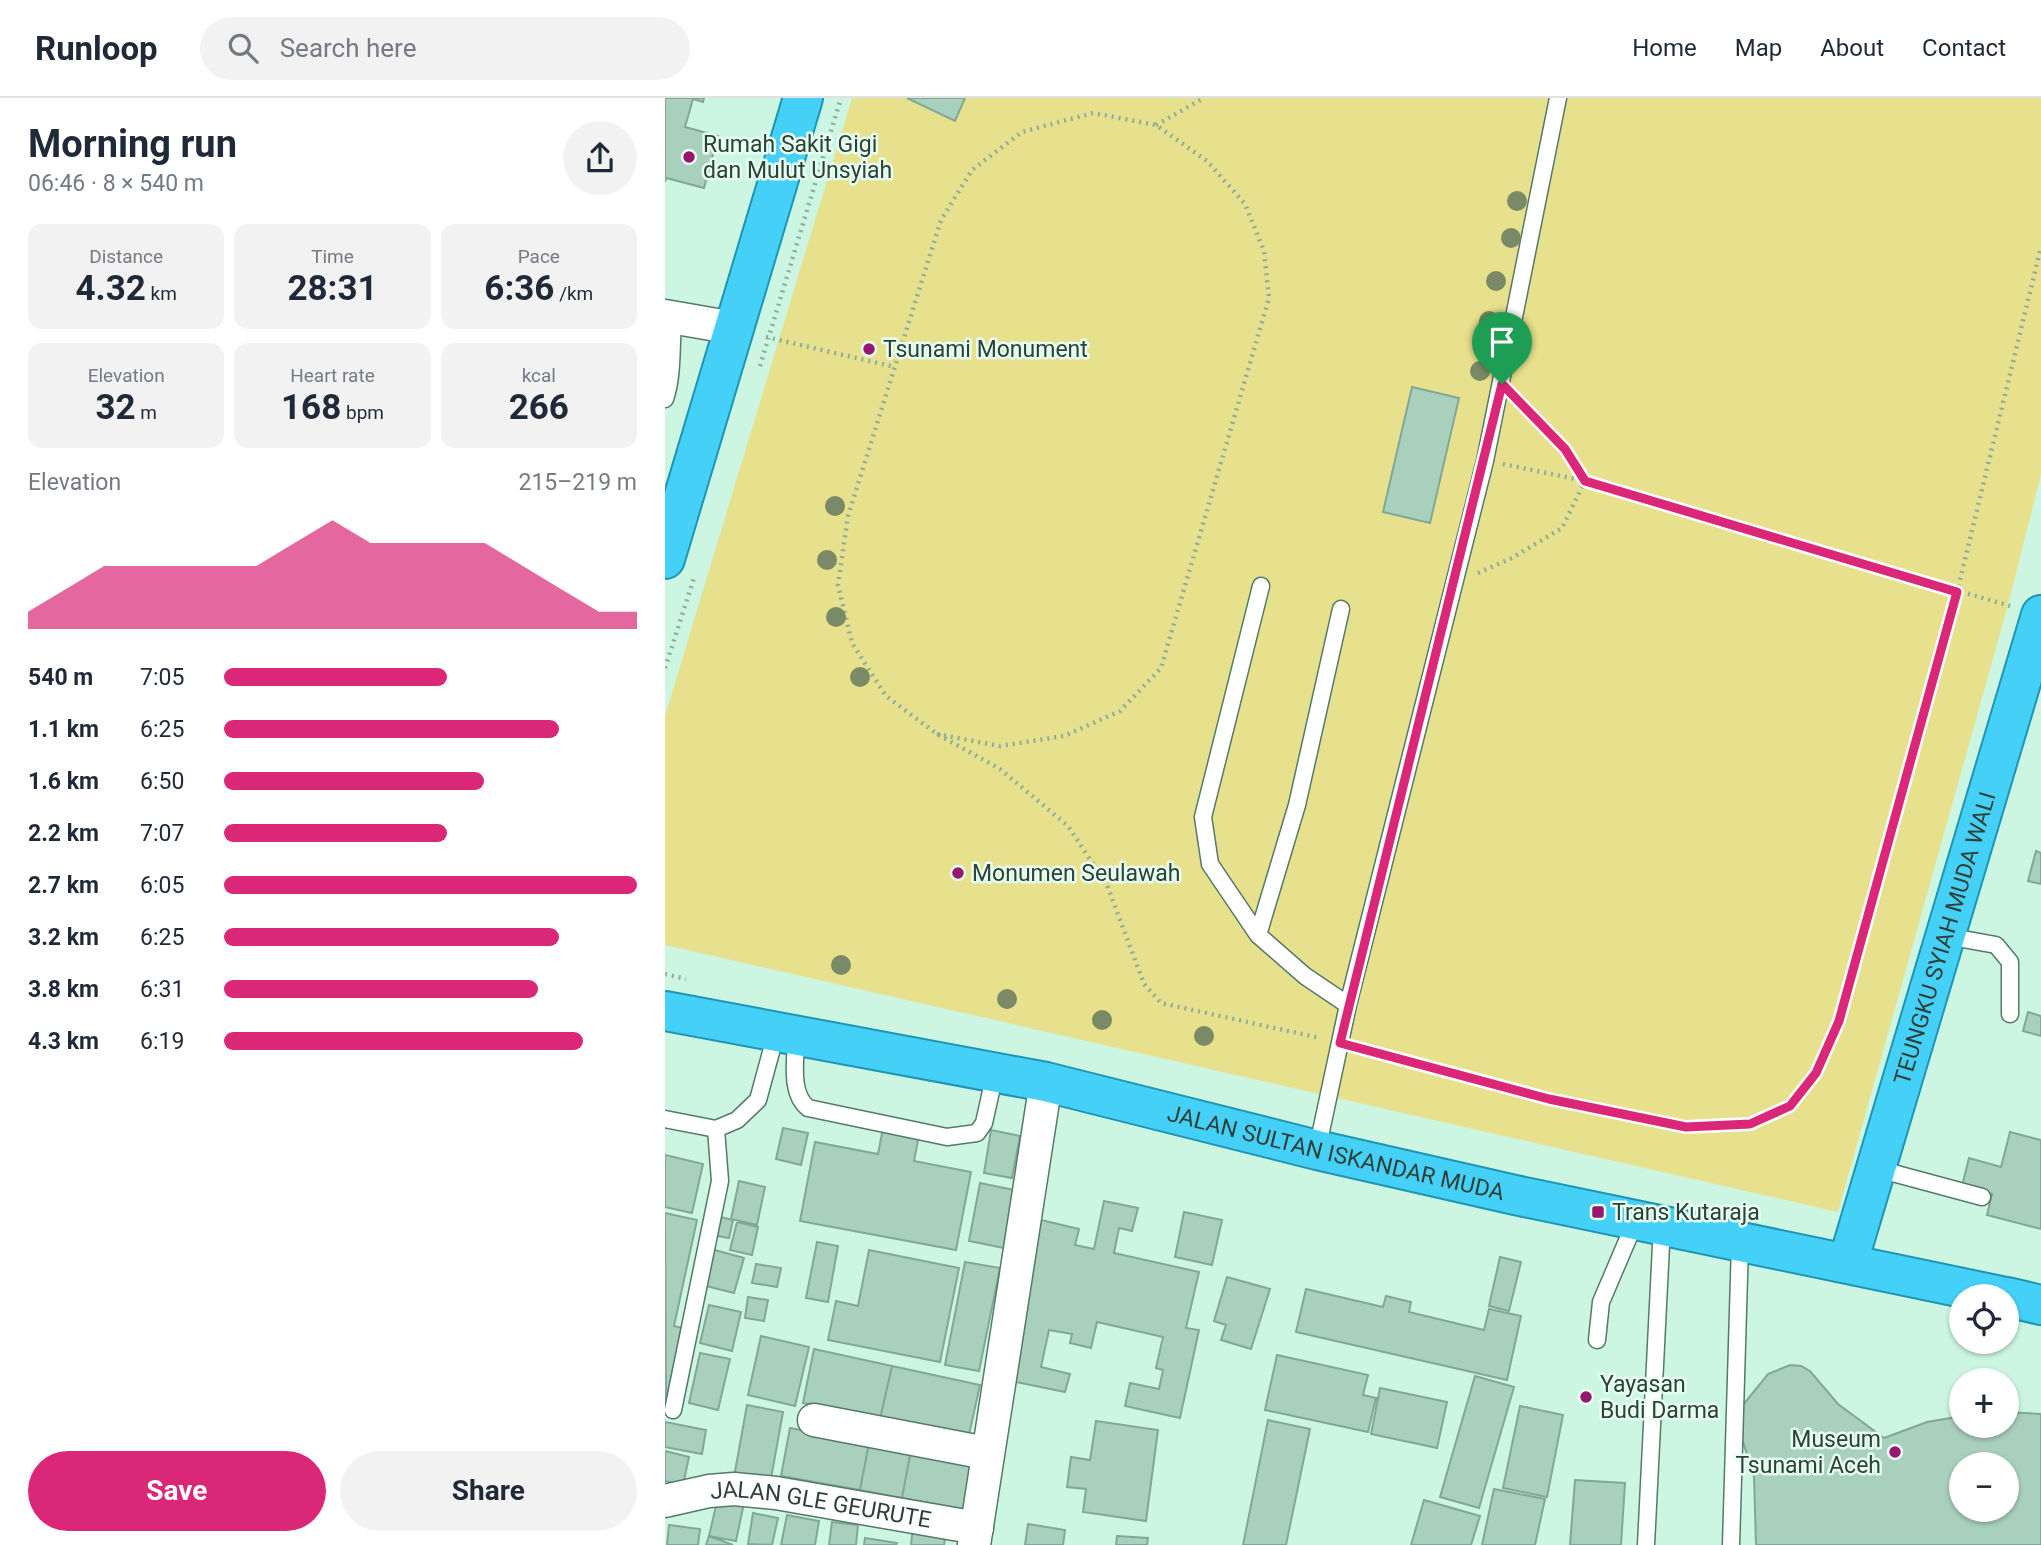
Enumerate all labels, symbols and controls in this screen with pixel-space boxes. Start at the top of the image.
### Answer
search box [200,17,690,80]
text: Runloop [35,29,158,68]
icon: search [224,29,262,67]
text: Search here [280,33,416,63]
text: Home [1632,34,1697,62]
text: Map [1735,34,1782,62]
text: About [1820,34,1884,62]
text: Contact [1922,34,2006,62]
button: share [563,121,637,195]
text: Morning run [28,122,237,166]
place label: Rumah Sakit Gigi dan Mulut Unsyiah [703,131,892,184]
marker: Rumah Sakit Gigi dan Mulut Unsyiah [681,149,697,165]
text: 06:46 · 8 × 540 m [28,170,204,197]
text: Distance [89,245,163,268]
text: Time [311,245,354,268]
text: Pace [518,245,560,268]
text: 4.32 [75,268,146,309]
text: 28:31 [287,268,378,309]
text: 6:36 [484,268,554,309]
text: km [146,282,177,305]
text: /km [554,282,593,305]
pin [1472,312,1532,384]
icon: arrive [1483,323,1521,361]
place label: Tsunami Monument [883,336,1088,363]
marker: Tsunami Monument [861,341,877,357]
text: Elevation [88,364,165,387]
text: Heart rate [290,364,375,387]
text: kcal [522,364,556,387]
text: 32 [95,387,136,428]
text: 168 [281,387,341,428]
text: 266 [509,387,569,428]
text: m [136,401,157,424]
text: bpm [341,401,384,424]
text: Elevation [28,469,121,496]
text: 215–219 m [518,469,637,496]
text: 540 m [28,664,93,691]
text: 7:05 [140,664,184,691]
text: 1.1 km [28,716,99,743]
text: 6:25 [140,716,184,743]
text: 1.6 km [28,768,99,795]
text: 6:50 [140,768,184,795]
street label: TEUNGKU SYIAH MUDA WALI [1888,788,2001,1088]
text: 2.2 km [28,820,99,847]
text: 7:07 [140,820,184,847]
place label: Monumen Seulawah [972,860,1180,887]
marker: Monumen Seulawah [950,865,966,881]
text: 2.7 km [28,872,99,899]
text: 6:05 [140,872,184,899]
text: 3.2 km [28,924,99,951]
text: 6:25 [140,924,184,951]
text: 3.8 km [28,976,99,1003]
text: 6:31 [140,976,184,1003]
text: 4.3 km [28,1028,99,1055]
text: 6:19 [140,1028,184,1055]
street label: JALAN SULTAN ISKANDAR MUDA [1165,1099,1507,1206]
place label: Trans Kutaraja [1612,1199,1760,1226]
marker: Trans Kutaraja [1590,1204,1606,1220]
map controls [1949,1284,2019,1522]
button: locate [1949,1284,2019,1354]
button: + [1949,1368,2019,1438]
place label: Yayasan Budi Darma [1600,1371,1719,1424]
marker: Yayasan Budi Darma [1578,1389,1594,1405]
place label: Museum Tsunami Aceh [1735,1426,1881,1479]
marker: Museum Tsunami Aceh [1887,1444,1903,1460]
button: Save [28,1451,326,1531]
button: Share [340,1451,637,1531]
button: − [1949,1452,2019,1522]
street label: JALAN GLE GEURUTE [709,1475,933,1533]

